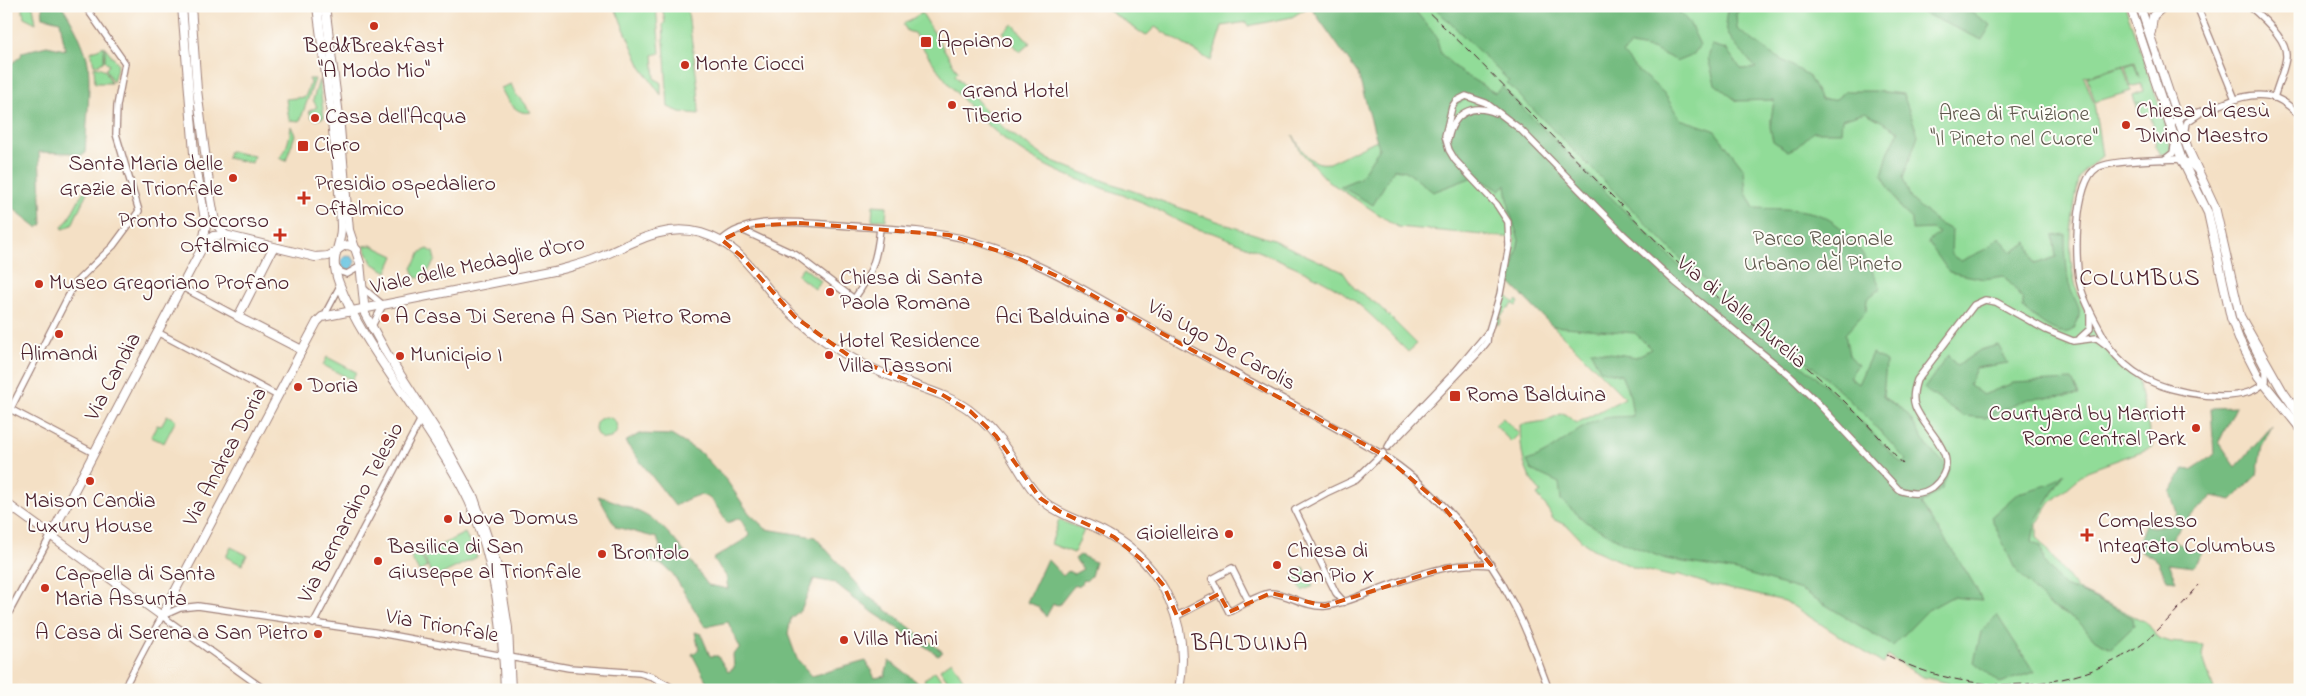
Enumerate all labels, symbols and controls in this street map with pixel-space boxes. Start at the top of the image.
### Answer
marker: Bed&Breakfast "A Modo Mio" [368,20,380,32]
place label: Appiano [937,26,1013,58]
place label: Bed&Breakfast "A Modo Mio" [303,31,445,88]
marker: Appiano [919,35,933,49]
place label: Monte Ciocci [695,49,804,81]
marker: Monte Ciocci [679,59,691,71]
place label: Grand Hotel Tiberio [962,76,1068,133]
place label: Chiesa di Gesù Divino Maestro [2135,96,2270,153]
marker: Grand Hotel Tiberio [946,99,958,111]
park label: Area di Fruizione "Il Pineto nel Cuore" [1930,99,2098,156]
place label: Casa dell'Acqua [325,102,466,134]
marker: Casa dell'Acqua [309,112,321,124]
marker: Chiesa di Gesù Divino Maestro [2120,119,2132,131]
place label: Cipro [314,130,360,162]
marker: Cipro [296,139,310,153]
place label: Santa Maria delle Grazie al Trionfale [60,149,223,206]
place label: Presidio ospedaliero Oftalmico [315,169,496,226]
marker: Santa Maria delle Grazie al Trionfale [227,172,239,184]
marker: Presidio ospedaliero Oftalmico [297,191,311,205]
place label: Pronto Soccorso Oftalmico [118,206,269,263]
park label: Parco Regionale Urbano del Pineto [1744,224,1902,281]
marker: Pronto Soccorso Oftalmico [273,228,287,242]
street label: Viale delle Medaglie d'Oro [367,228,588,306]
street label: Via di Valle Aurelia [1668,248,1813,377]
district label: COLUMBUS [2079,262,2201,297]
place label: Chiesa di Santa Paola Romana [840,263,983,320]
place label: Museo Gregoriano Profano [49,268,289,301]
marker: Museo Gregoriano Profano [33,278,45,290]
marker: Chiesa di Santa Paola Romana [824,286,836,298]
street label: Via Ugo De Carolis [1140,291,1301,401]
place label: A Casa Di Serena A San Pietro Roma [395,302,731,334]
place label: Aci Balduina [995,302,1110,334]
marker: A Casa Di Serena A San Pietro Roma [379,312,391,324]
marker: Aci Balduina [1114,312,1126,324]
place label: Hotel Residence Villa Tassoni [838,326,980,383]
street label: Via Candia [77,327,151,428]
marker: Alimandi [53,328,65,340]
place label: Alimandi [20,339,98,371]
place label: Municipio I [410,340,502,372]
marker: Hotel Residence Villa Tassoni [823,349,835,361]
marker: Municipio I [394,350,406,362]
place label: Doria [307,371,358,403]
place label: Roma Balduina [1466,380,1606,412]
marker: Doria [292,381,304,393]
street label: Via Andrea Doria [175,382,276,533]
marker: Roma Balduina [1448,389,1462,403]
place label: Courtyard by Marriott Rome Central Park [1989,399,2187,456]
street label: Via Bernardino Telesio [290,417,413,610]
marker: Courtyard by Marriott Rome Central Park [2190,422,2202,434]
marker: Maison Candia Luxury House [84,475,96,487]
place label: Maison Candia Luxury House [24,486,156,544]
place label: Nova Domus [458,503,579,535]
place label: Complesso Integrato Columbus [2098,506,2276,564]
marker: Nova Domus [442,513,454,525]
place label: Gioielleira [1136,518,1219,550]
marker: Gioielleira [1223,528,1235,540]
marker: Complesso Integrato Columbus [2080,528,2094,542]
place label: Basilica di San Giuseppe al Trionfale [387,532,581,589]
place label: Chiesa di San Pio X [1287,536,1375,593]
place label: Brontolo [611,538,689,570]
marker: Brontolo [596,548,608,560]
marker: Basilica di San Giuseppe al Trionfale [372,555,384,567]
place label: Cappella di Santa Maria Assunta [55,559,215,616]
marker: Chiesa di San Pio X [1271,559,1283,571]
marker: Cappella di Santa Maria Assunta [39,582,51,594]
street label: Via Trionfale [382,601,501,653]
place label: A Casa di Serena a San Pietro [35,618,308,650]
place label: Villa Miani [853,624,938,656]
district label: BALDUINA [1190,627,1309,662]
marker: A Casa di Serena a San Pietro [312,628,324,640]
marker: Villa Miani [838,634,850,646]

